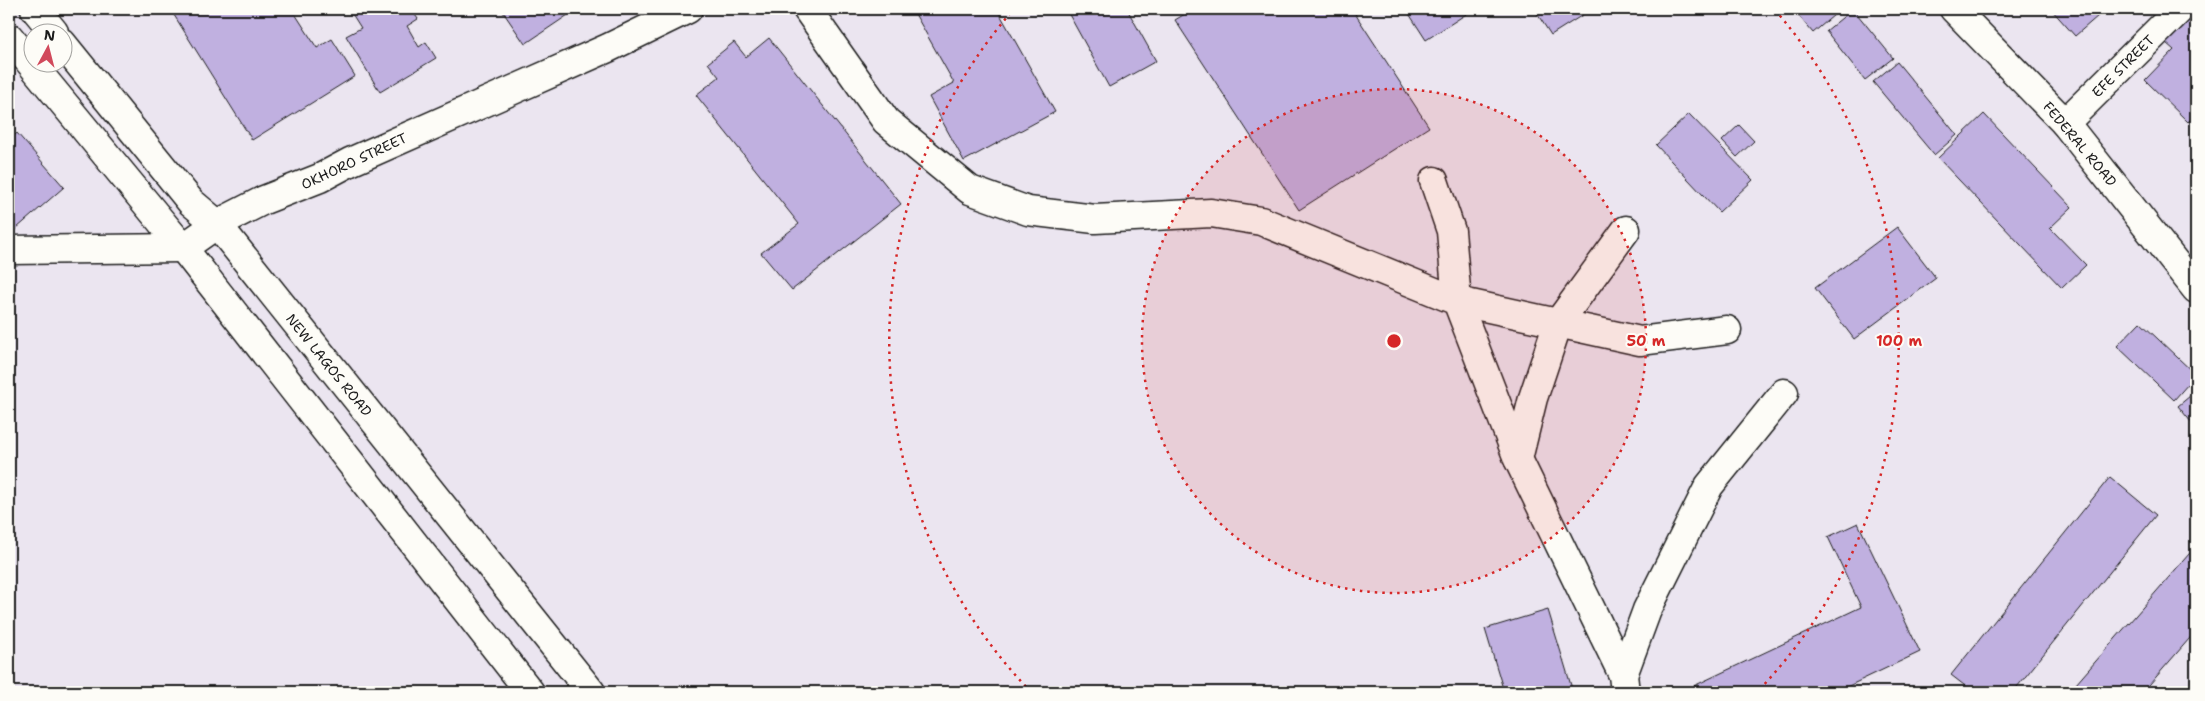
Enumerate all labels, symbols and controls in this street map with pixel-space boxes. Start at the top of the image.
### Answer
north arrow [22,22,72,72]
text: N [43,25,56,45]
street label: EFE STREET [2088,31,2158,101]
street label: FEDERAL ROAD [2039,98,2121,190]
street label: OKHORO STREET [298,128,410,193]
street label: NEW LAGOS ROAD [282,310,376,420]
text: 50 m [1627,331,1666,351]
text: 100 m [1876,331,1922,351]
centre of rings [1385,332,1403,350]

